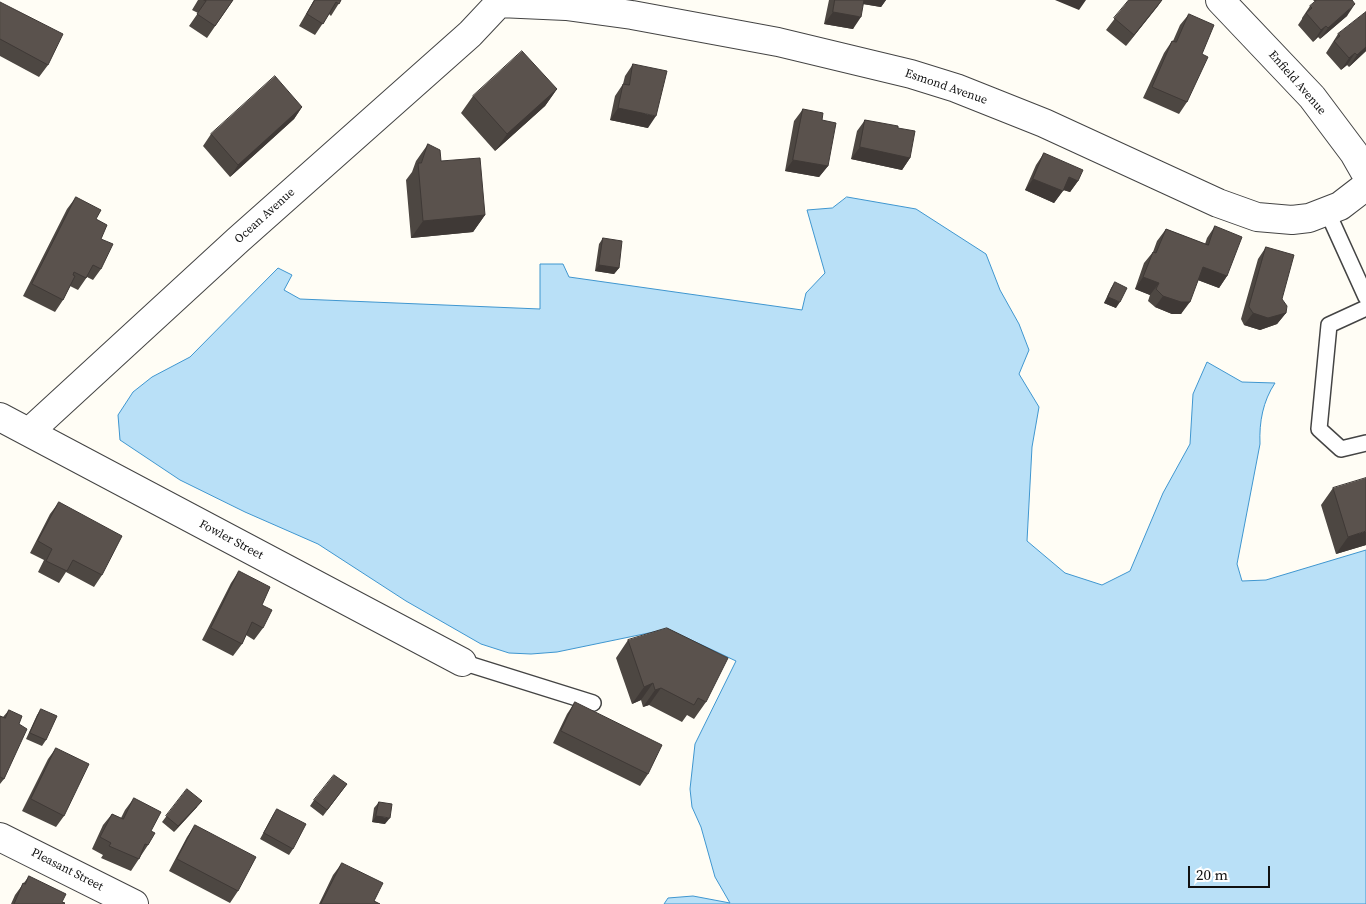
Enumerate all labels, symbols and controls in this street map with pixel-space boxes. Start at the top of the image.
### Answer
street label: Enfield Avenue [1265,48,1329,118]
street label: Esmond Avenue [903,66,989,108]
street label: Ocean Avenue [232,185,298,247]
street label: Fowler Street [196,517,266,563]
street label: Pleasant Street [29,846,105,894]
scale bar [1191,856,1274,888]
text: 20 m [1196,864,1228,885]

